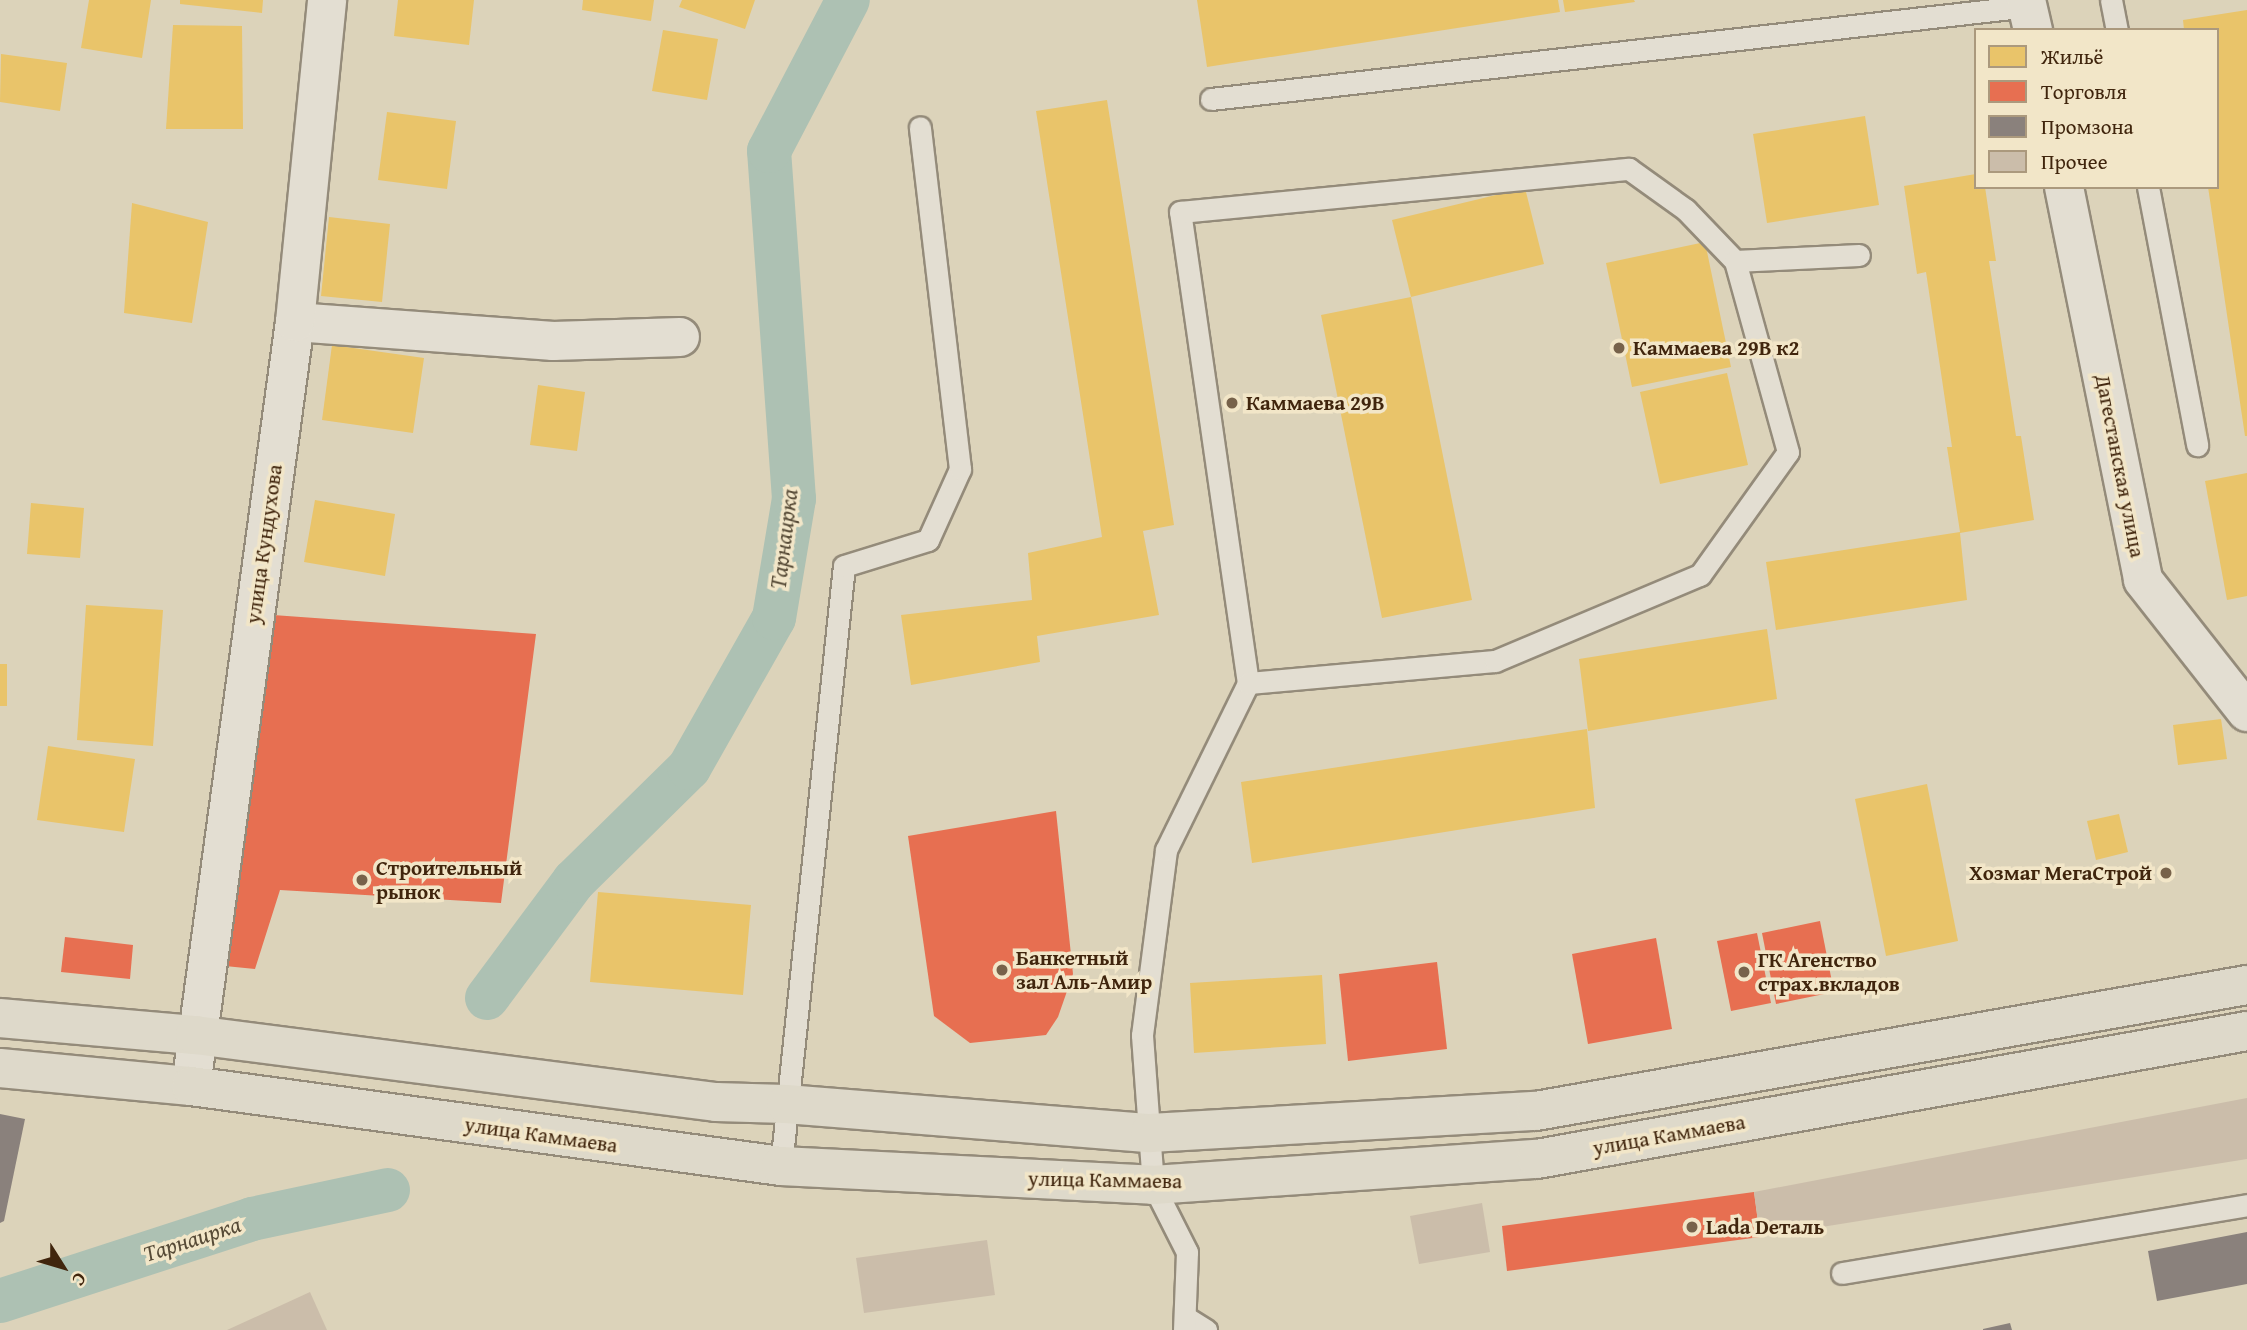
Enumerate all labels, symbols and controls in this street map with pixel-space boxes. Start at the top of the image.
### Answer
legend [1974,28,2219,189]
text: Жильё [2041,41,2103,72]
text: Торговля [2041,76,2127,107]
text: Промзона [2041,111,2134,142]
text: Прочее [2041,146,2108,177]
place label: Каммаева 29В к2 [1633,335,1799,361]
marker: Каммаева 29В к2 [1611,340,1627,356]
street label: Дагестанская улица [2090,372,2150,560]
place label: Каммаева 29В [1246,390,1385,416]
marker: Каммаева 29В [1224,395,1240,411]
street label: улица Кундухова [240,463,288,625]
water label: Тарнаирка [764,487,804,591]
place label: Строительный рынок [376,855,522,905]
place label: Хозмаг МегаСтрой [1969,860,2152,886]
marker: Хозмаг МегаСтрой [2158,865,2174,881]
marker: Строительный рынок [354,872,370,888]
place label: Банкетный зал Аль-Амир [1016,945,1152,995]
place label: ГК Агенство страх.вкладов [1758,947,1900,997]
marker: Банкетный зал Аль-Амир [994,962,1010,978]
marker: ГК Агенство страх.вкладов [1736,964,1752,980]
street label: улица Каммаева [1591,1109,1747,1161]
street label: улица Каммаева [463,1112,619,1158]
street label: улица Каммаева [1028,1166,1182,1194]
water label: Тарнаирка [140,1210,244,1268]
place label: Lada Dеталь [1706,1214,1824,1240]
marker: Lada Dеталь [1684,1219,1700,1235]
north arrow [28,1232,98,1302]
text: С [65,1267,94,1292]

